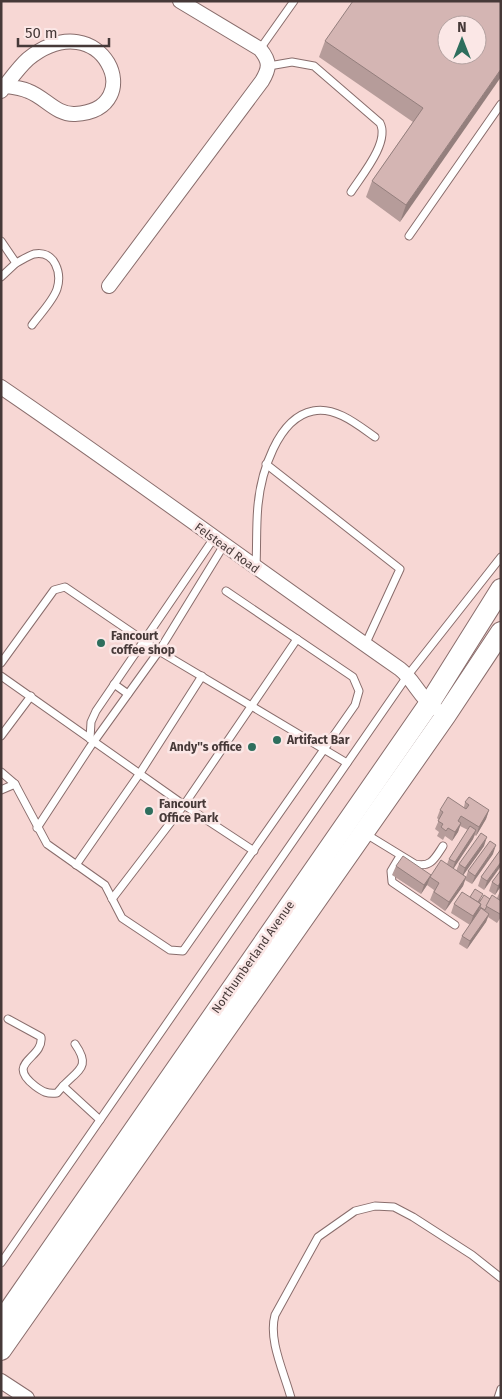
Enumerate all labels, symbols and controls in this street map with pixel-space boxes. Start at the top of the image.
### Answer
scale bar [18,15,109,47]
north arrow [437,15,487,65]
text: N [457,19,467,36]
text: 50 m [25,24,58,42]
street label: Felstead Road [192,520,262,576]
place label: Fancourt coffee shop [111,629,175,657]
marker: Fancourt coffee shop [95,637,107,649]
place label: Artifact Bar [286,733,350,747]
marker: Artifact Bar [271,734,283,746]
place label: Andy''s office [169,740,242,754]
marker: Andy''s office [246,741,258,753]
place label: Fancourt Office Park [159,797,219,825]
marker: Fancourt Office Park [143,805,155,817]
street label: Northumberland Avenue [209,898,297,1016]

